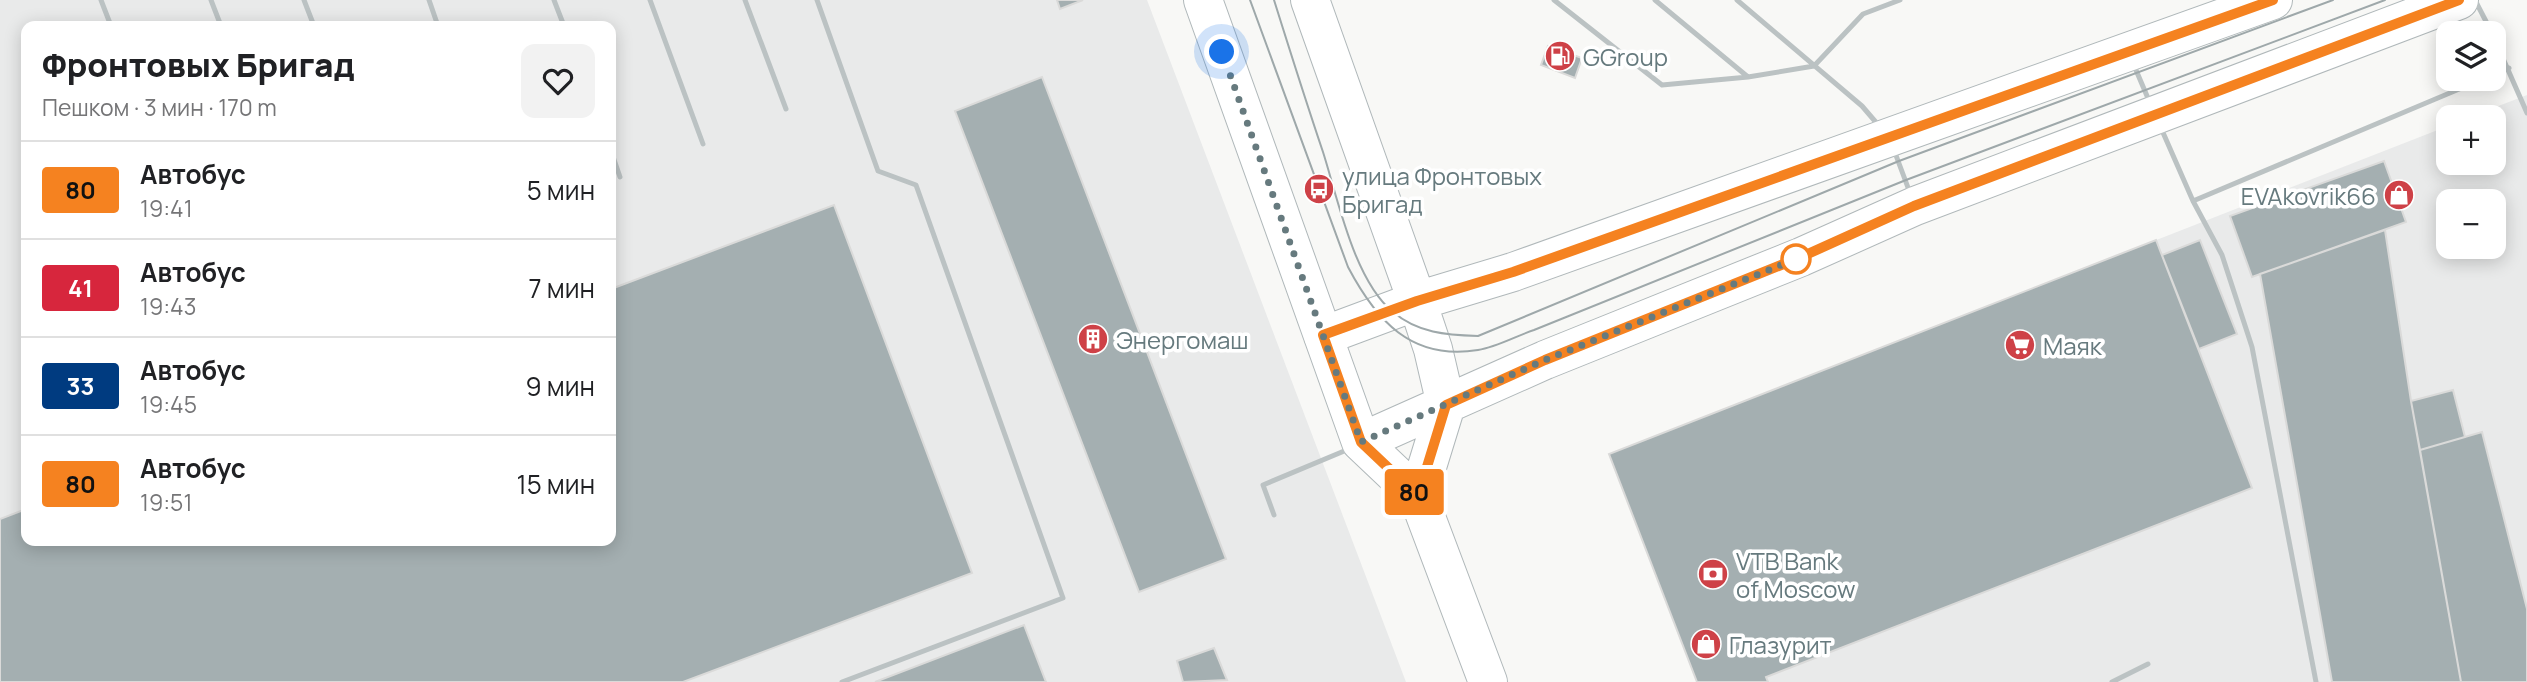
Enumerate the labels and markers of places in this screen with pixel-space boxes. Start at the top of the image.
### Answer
fuel station icon: GGroup [1543,39,1577,73]
place label: GGroup [1583,40,1668,73]
place label: улица Фронтовых Бригад [1342,159,1542,220]
bus stop icon: улица Фронтовых Бригад [1302,172,1336,206]
shop icon: EVAkovrik66 [2382,178,2416,212]
place label: EVAkovrik66 [2241,179,2376,212]
unlabelled marker [1781,244,1811,274]
building icon: Энергомаш [1076,322,1110,356]
place label: Энергомаш [1116,323,1249,356]
supermarket icon: Маяк [2003,328,2037,362]
place label: Маяк [2043,329,2103,362]
place label: VTB Bank of Moscow [1736,544,1855,605]
bank icon: VTB Bank of Moscow [1696,557,1730,591]
shop icon: Глазурит [1689,627,1723,661]
place label: Глазурит [1729,628,1832,661]

